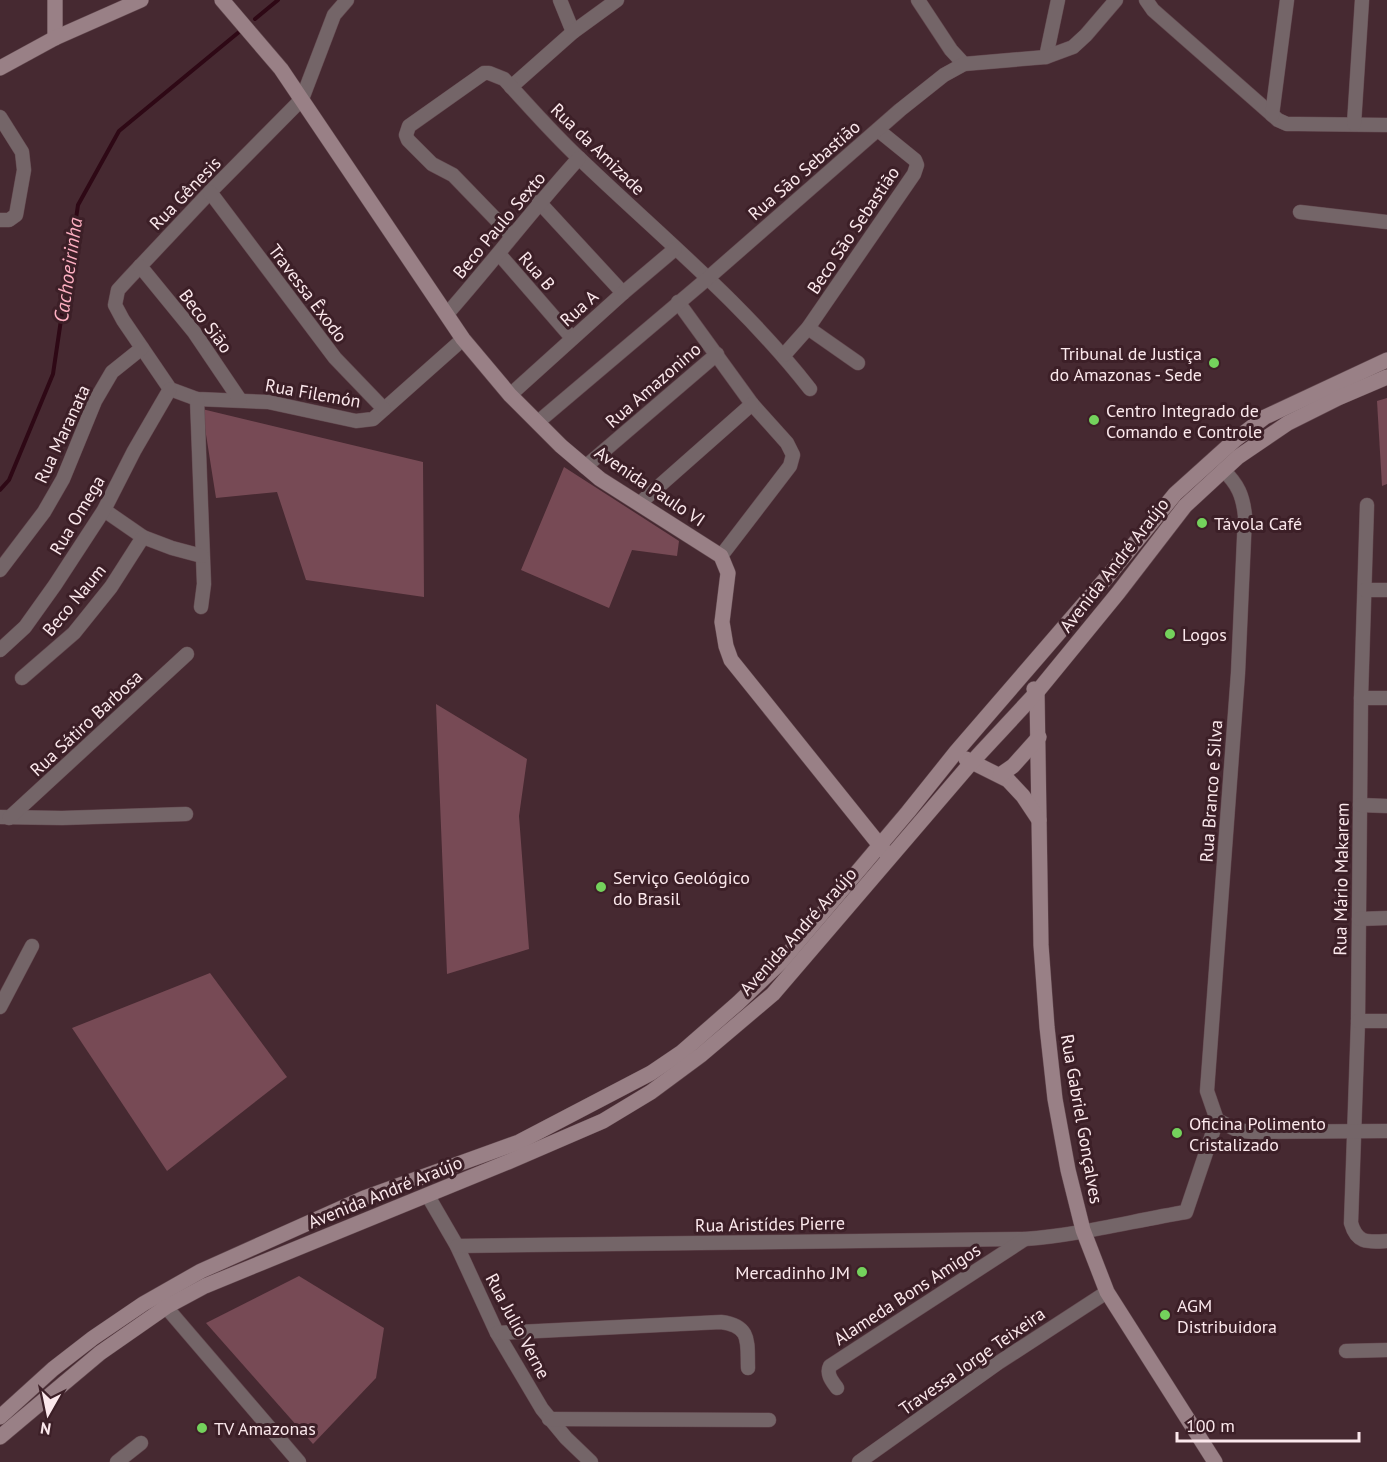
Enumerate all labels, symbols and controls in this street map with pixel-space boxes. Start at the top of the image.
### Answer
street label: Rua da Amizade [546,98,650,200]
street label: Rua São Sebastião [743,115,865,225]
street label: Rua Gênesis [144,152,226,234]
street label: Beco São Sebastião [802,162,904,298]
street label: Beco Paulo Sexto [448,167,550,283]
water label: Cachoeirinha [48,216,88,324]
street label: Travessa Êxodo [264,239,352,347]
street label: Rua B [514,247,560,295]
street label: Beco Sião [174,284,238,358]
street label: Rua A [555,284,603,331]
street label: Rua Amazonino [601,337,705,433]
place label: Tribunal de Justiça do Amazonas - Sede [1050,342,1202,386]
marker: Tribunal de Justiça do Amazonas - Sede [1207,356,1221,370]
street label: Rua Filemón [263,373,363,413]
street label: Rua Maranata [29,381,95,487]
place label: Centro Integrado de Comando e Controle [1106,399,1262,443]
marker: Centro Integrado de Comando e Controle [1087,413,1101,427]
street label: Avenida Paulo VI [590,441,710,531]
street label: Rua Omega [44,471,110,559]
street label: Avenida André Araújo [1054,493,1174,637]
place label: Távola Café [1214,512,1302,535]
marker: Távola Café [1195,516,1209,530]
street label: Beco Naum [37,559,111,641]
place label: Logos [1182,623,1227,646]
marker: Logos [1163,627,1177,641]
street label: Rua Sátiro Barbosa [25,665,147,781]
street label: Rua Branco e Silva [1195,719,1227,863]
street label: Rua Mário Makarem [1328,802,1354,956]
street label: Avenida André Araújo [734,862,862,1000]
place label: Serviço Geológico do Brasil [613,866,750,910]
marker: Serviço Geológico do Brasil [594,880,608,894]
street label: Rua Gabriel Gonçalves [1056,1032,1108,1206]
place label: Oficina Polimento Cristalizado [1189,1112,1326,1156]
marker: Oficina Polimento Cristalizado [1170,1126,1184,1140]
street label: Avenida André Araújo [305,1151,465,1233]
street label: Rua Aristídes Pierre [695,1211,845,1237]
street label: Alameda Bons Amigos [829,1238,985,1350]
place label: Mercadinho JM [735,1261,850,1284]
marker: Mercadinho JM [855,1265,869,1279]
street label: Rua Julio Verne [481,1269,555,1383]
place label: AGM Distribuidora [1177,1294,1277,1338]
street label: Travessa Jorge Teixeira [894,1302,1050,1420]
marker: AGM Distribuidora [1158,1308,1172,1322]
north arrow [18,1384,78,1444]
scale bar [1177,1405,1358,1443]
text: 100 m [1186,1414,1235,1437]
place label: TV Amazonas [214,1417,316,1440]
text: N [39,1418,52,1440]
marker: TV Amazonas [195,1421,209,1435]

